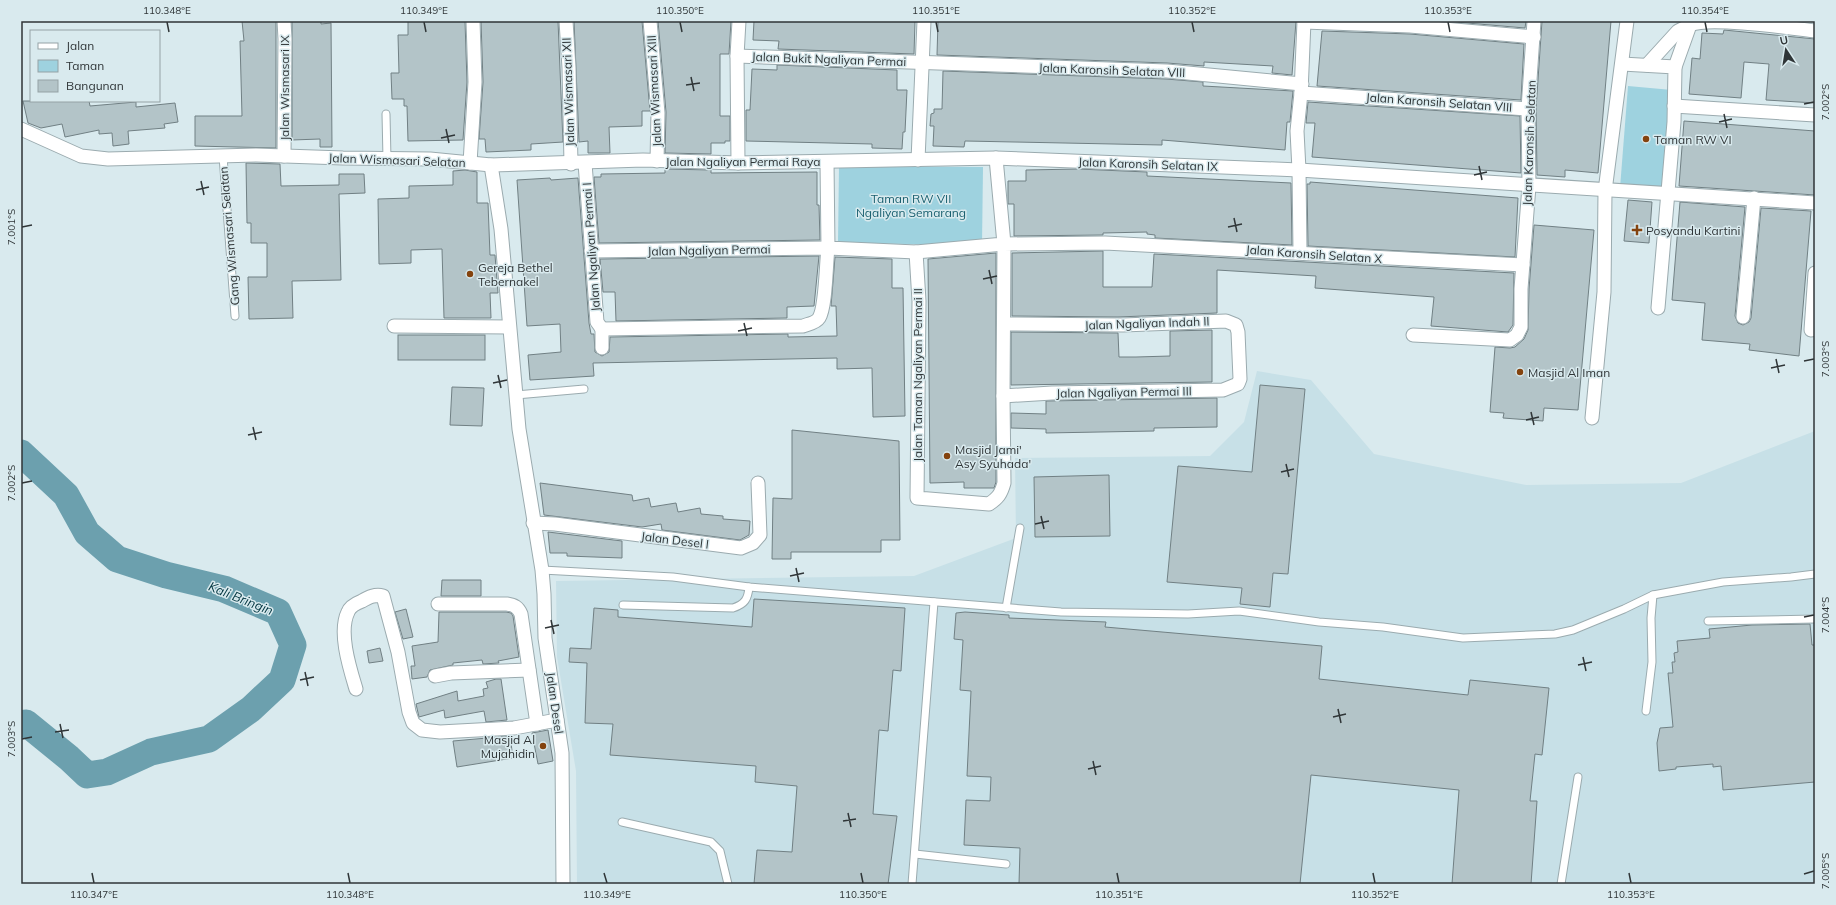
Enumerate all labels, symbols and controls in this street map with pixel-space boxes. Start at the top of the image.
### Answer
text: 110.348°E [143,4,191,17]
text: 110.349°E [400,4,448,17]
text: 110.350°E [656,4,704,17]
text: 110.351°E [912,4,960,17]
text: 110.352°E [1168,4,1216,17]
text: 110.353°E [1424,4,1472,17]
text: 110.354°E [1681,4,1729,17]
legend [30,30,160,102]
north arrow [1766,30,1806,70]
text: U [1778,33,1789,48]
street label: Jalan Wismasari IX [277,35,292,141]
street label: Jalan Wismasari XIII [644,35,664,147]
street label: Jalan Wismasari XII [559,37,577,147]
text: Jalan [66,38,94,53]
street label: Jalan Bukit Ngaliyan Permai [751,49,907,69]
text: Taman [66,58,104,73]
street label: Jalan Karonsih Selatan VIII [1038,60,1186,80]
text: Bangunan [66,78,124,93]
street label: Jalan Karonsih Selatan [1519,80,1539,206]
text: 7.002°S [1819,84,1832,120]
street label: Jalan Karonsih Selatan VIII [1365,89,1513,115]
place label: Taman RW VI [1654,132,1732,147]
marker: Taman RW VI [1641,134,1651,144]
street label: Jalan Wismasari Selatan [328,150,466,170]
street label: Jalan Ngaliyan Permai Raya [665,154,821,169]
street label: Jalan Karonsih Selatan IX [1078,154,1218,174]
street label: Gang Wismasari Selatan [215,166,243,306]
street label: Jalan Ngaliyan Permai I [579,182,603,312]
park label: Taman RW VII Ngaliyan Semarang [856,191,966,220]
text: 7.001°S [5,209,18,245]
place label: Posyandu Kartini [1646,223,1741,238]
marker: Posyandu Kartini [1631,224,1643,236]
street label: Jalan Ngaliyan Permai [647,241,771,259]
street label: Jalan Karonsih Selatan X [1245,242,1383,266]
place label: Gereja Bethel Tebernakel [478,260,553,289]
marker: Gereja Bethel Tebernakel [465,269,475,279]
street label: Jalan Taman Ngaliyan Permai II [910,288,925,462]
street label: Jalan Ngaliyan Indah II [1084,313,1210,333]
text: 7.003°S [1819,341,1832,377]
place label: Masjid Al Iman [1528,365,1610,380]
marker: Masjid Al Iman [1515,367,1525,377]
street label: Jalan Ngaliyan Permai III [1056,383,1192,401]
place label: Masjid Jami' Asy Syuhada' [955,442,1031,471]
marker: Masjid Jami' Asy Syuhada' [942,451,952,461]
text: 7.002°S [5,465,18,501]
street label: Jalan Desel I [640,528,710,552]
water label: Kali Bringin [206,578,276,618]
text: 7.004°S [1819,597,1832,633]
street label: Jalan Desel [543,671,567,735]
text: 7.003°S [5,721,18,757]
place label: Masjid Al Mujahidin [481,732,535,761]
marker: Masjid Al Mujahidin [538,741,548,751]
text: 7.005°S [1819,853,1832,889]
text: 110.347°E [70,888,118,901]
text: 110.348°E [326,888,374,901]
text: 110.349°E [583,888,631,901]
text: 110.350°E [839,888,887,901]
text: 110.351°E [1095,888,1143,901]
text: 110.352°E [1351,888,1399,901]
text: 110.353°E [1607,888,1655,901]

